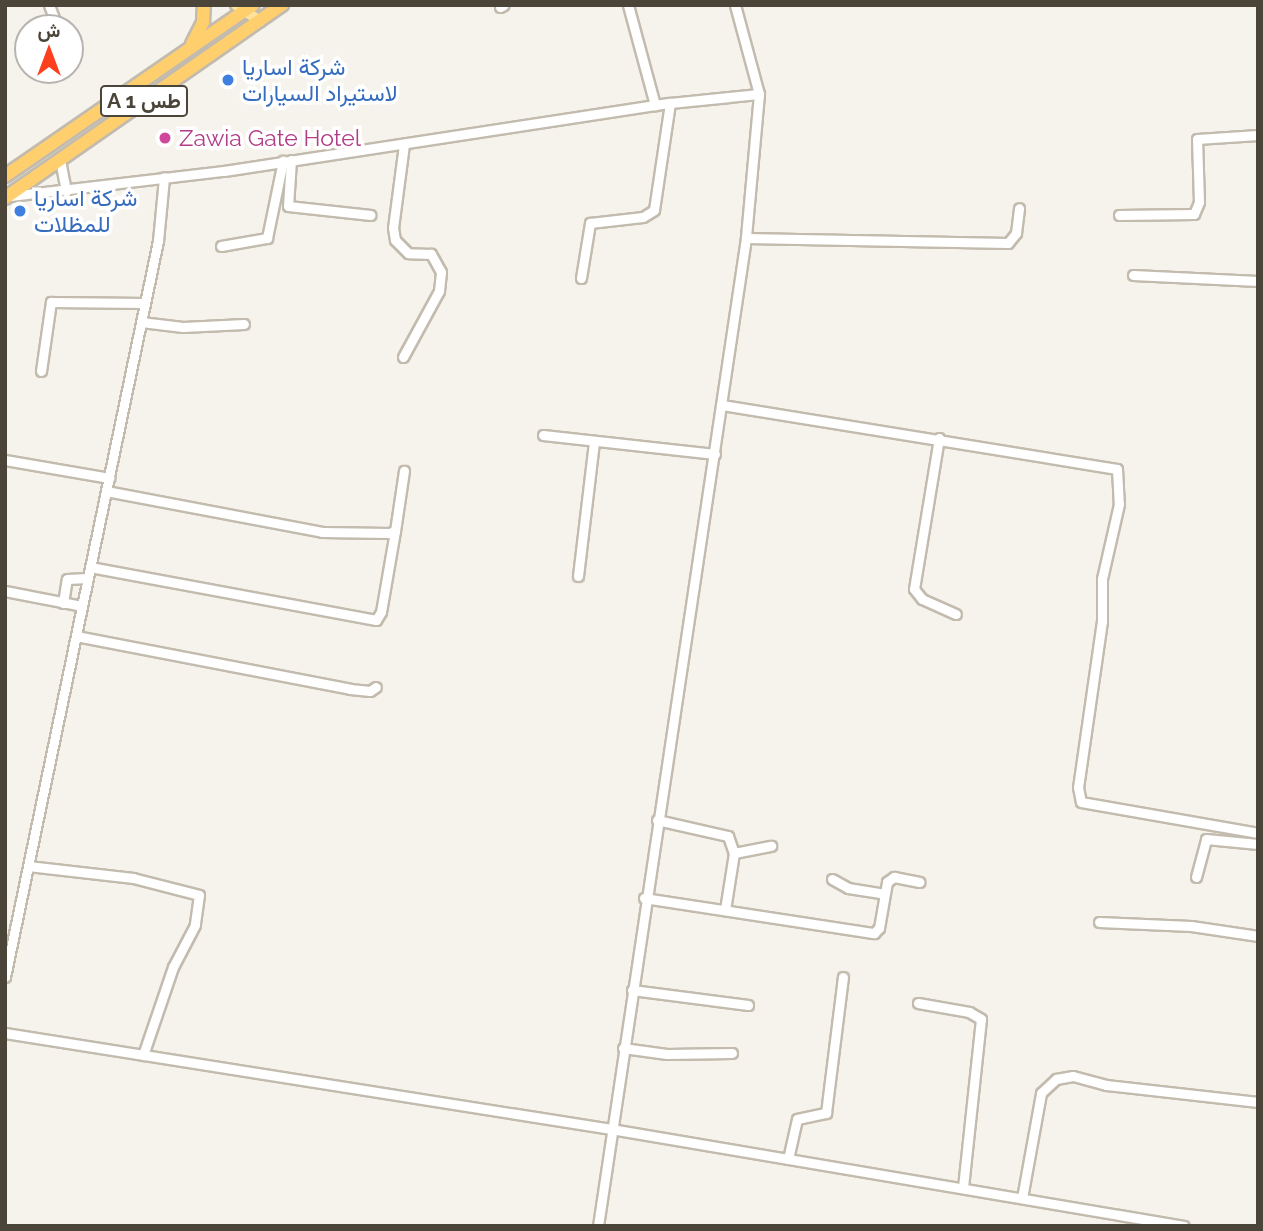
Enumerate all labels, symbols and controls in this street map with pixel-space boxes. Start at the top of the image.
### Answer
north arrow [14,14,84,84]
text: ش [38,19,60,41]
place label: شركة اساريا لاستيراد السيارات [242,53,398,107]
marker: شركة اساريا لاستيراد السيارات [220,72,236,88]
road number: A 1 طس [99,84,190,119]
place label: Zawia Gate Hotel [179,124,361,152]
marker: Zawia Gate Hotel [157,130,173,146]
place label: شركة اساريا للمظلات [34,184,137,238]
marker: شركة اساريا للمظلات [12,203,28,219]

